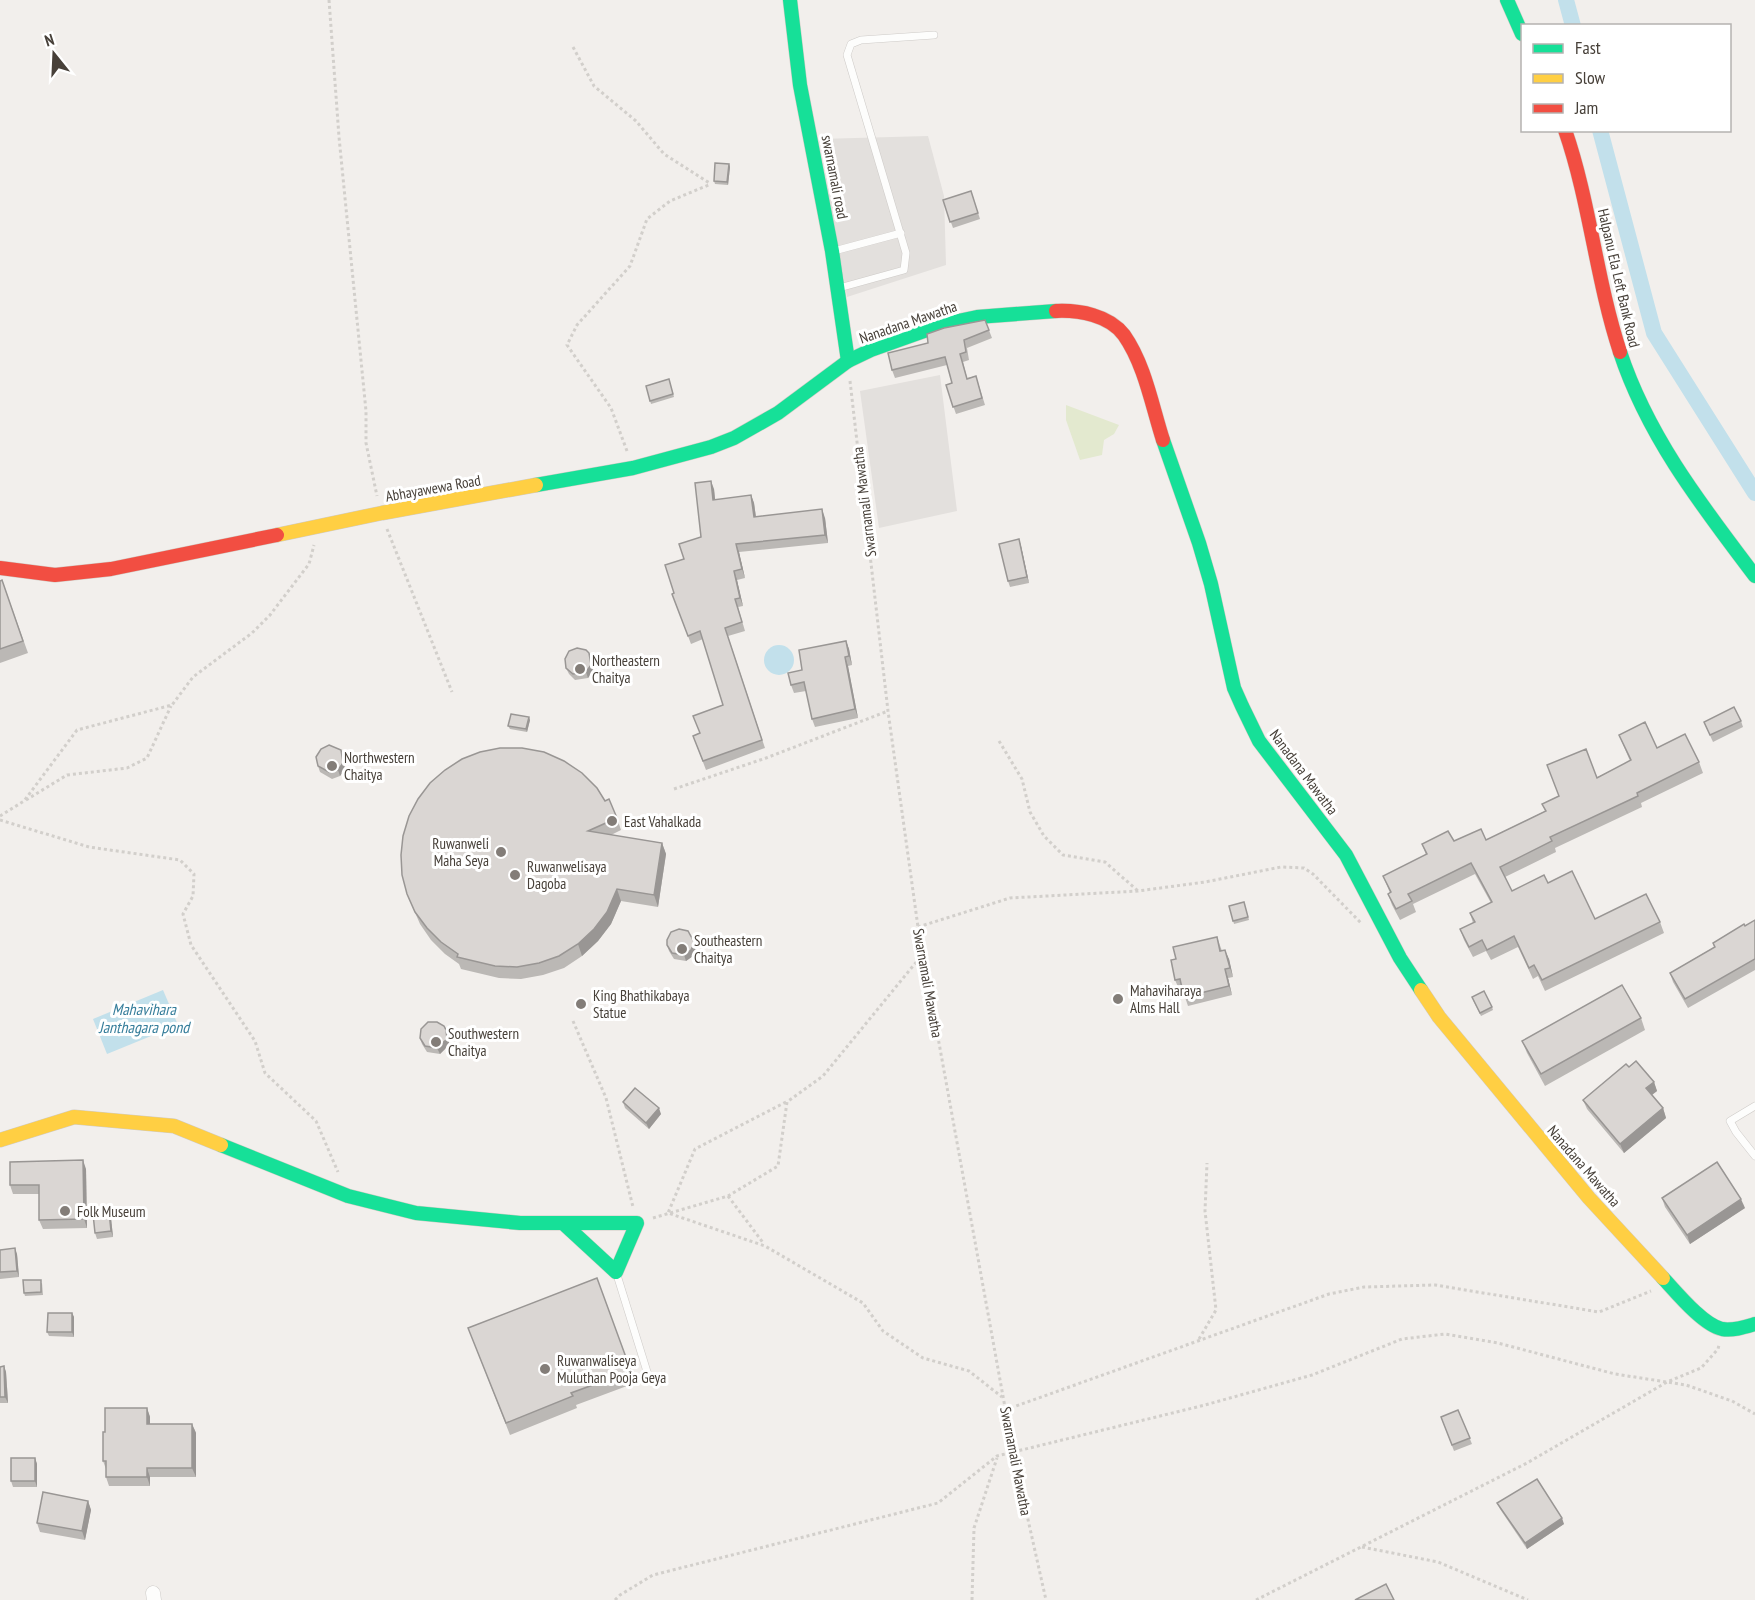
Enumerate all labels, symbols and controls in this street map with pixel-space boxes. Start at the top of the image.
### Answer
north arrow [24,24,84,84]
legend [1521,24,1731,132]
text: N [42,29,57,51]
text: Fast [1575,36,1601,59]
text: Slow [1575,66,1606,89]
text: Jam [1574,96,1598,119]
street label: swarnamali road [818,133,852,221]
street label: Halpanu Ela Left Bank Road [1594,207,1644,349]
street label: Nanadana Mawatha [857,296,959,348]
street label: Swarnamali Mawatha [848,446,880,558]
street label: Abhayawewa Road [384,470,482,506]
place label: Northeastern Chaitya [592,651,660,687]
marker: Northeastern Chaitya [573,662,587,676]
street label: Nanadana Mawatha [1266,726,1342,818]
place label: Northwestern Chaitya [344,748,415,784]
marker: Northwestern Chaitya [325,759,339,773]
place label: East Vahalkada [624,812,701,831]
marker: East Vahalkada [605,814,619,828]
place label: Ruwanweli Maha Seya [432,834,489,870]
marker: Ruwanweli Maha Seya [494,845,508,859]
place label: Ruwanwelisaya Dagoba [527,857,607,893]
marker: Ruwanwelisaya Dagoba [508,868,522,882]
street label: Swarnamali Mawatha [909,927,947,1039]
place label: Southeastern Chaitya [694,931,762,967]
marker: Southeastern Chaitya [675,942,689,956]
place label: Mahaviharaya Alms Hall [1130,981,1202,1017]
place label: King Bhathikabaya Statue [593,986,690,1022]
marker: Mahaviharaya Alms Hall [1111,992,1125,1006]
marker: King Bhathikabaya Statue [574,997,588,1011]
water label: Mahavihara Janthagara pond [98,999,191,1037]
place label: Southwestern Chaitya [448,1024,519,1060]
marker: Southwestern Chaitya [429,1035,443,1049]
street label: Nanadana Mawatha [1543,1121,1625,1211]
place label: Folk Museum [77,1202,145,1221]
marker: Folk Museum [58,1204,72,1218]
place label: Ruwanwaliseya Muluthan Pooja Geya [557,1351,666,1387]
marker: Ruwanwaliseya Muluthan Pooja Geya [538,1362,552,1376]
street label: Swarnamali Mawatha [996,1405,1036,1517]

